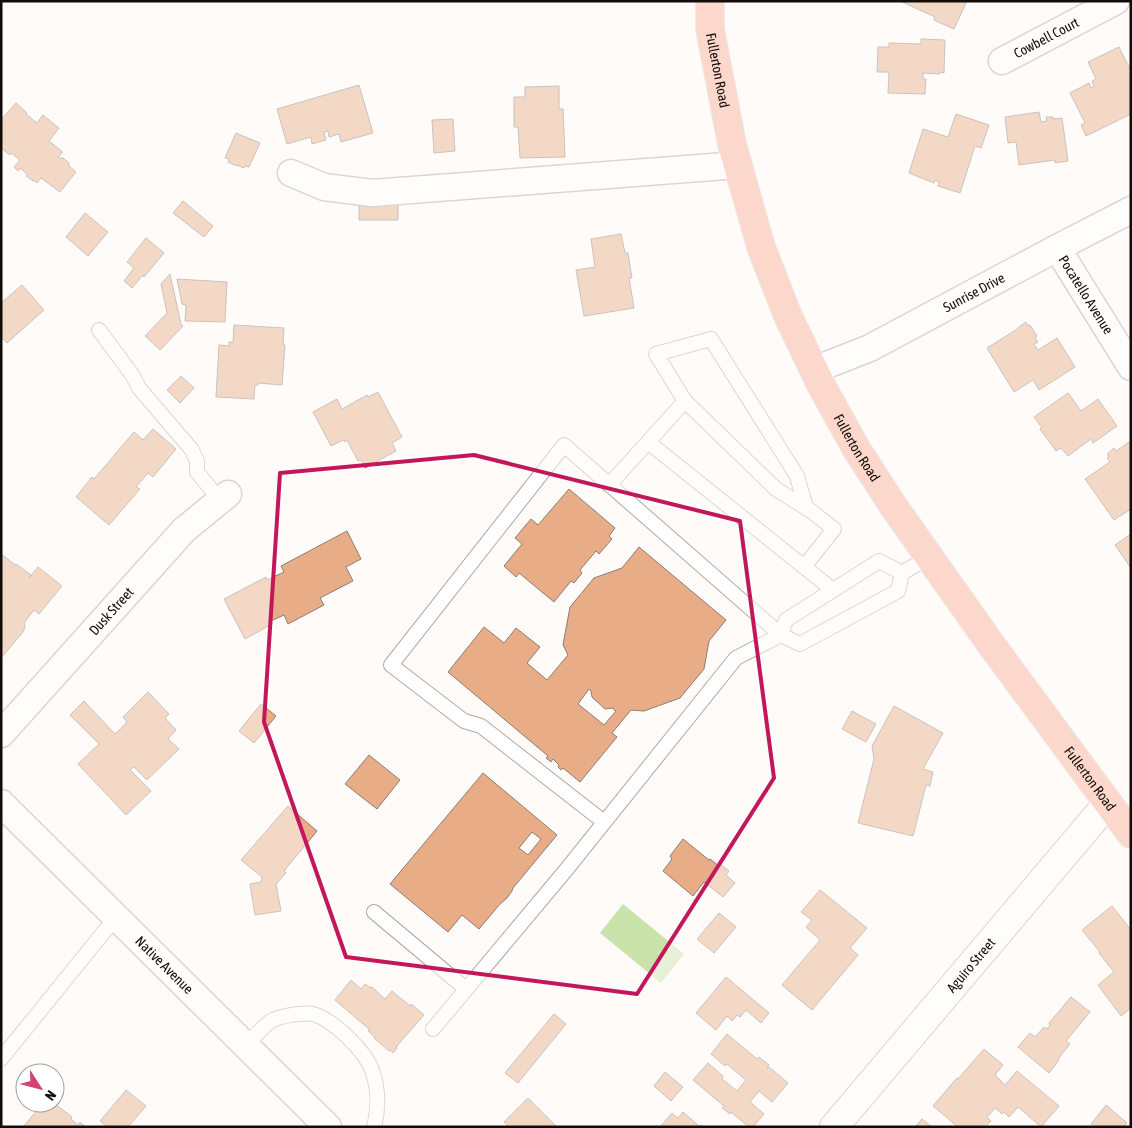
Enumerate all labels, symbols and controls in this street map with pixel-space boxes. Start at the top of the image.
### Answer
street label: Cowbell Court [1011,14,1081,61]
street label: Fullerton Road [703,31,733,109]
street label: Pocatello Avenue [1056,252,1117,337]
street label: Sunrise Drive [940,270,1007,315]
street label: Fullerton Road [831,411,883,485]
street label: Dusk Street [86,584,137,638]
street label: Fullerton Road [1061,743,1119,814]
street label: Native Avenue [132,933,197,997]
street label: Aguiro Street [943,935,998,996]
north arrow [15,1063,65,1113]
text: N [42,1088,59,1104]

